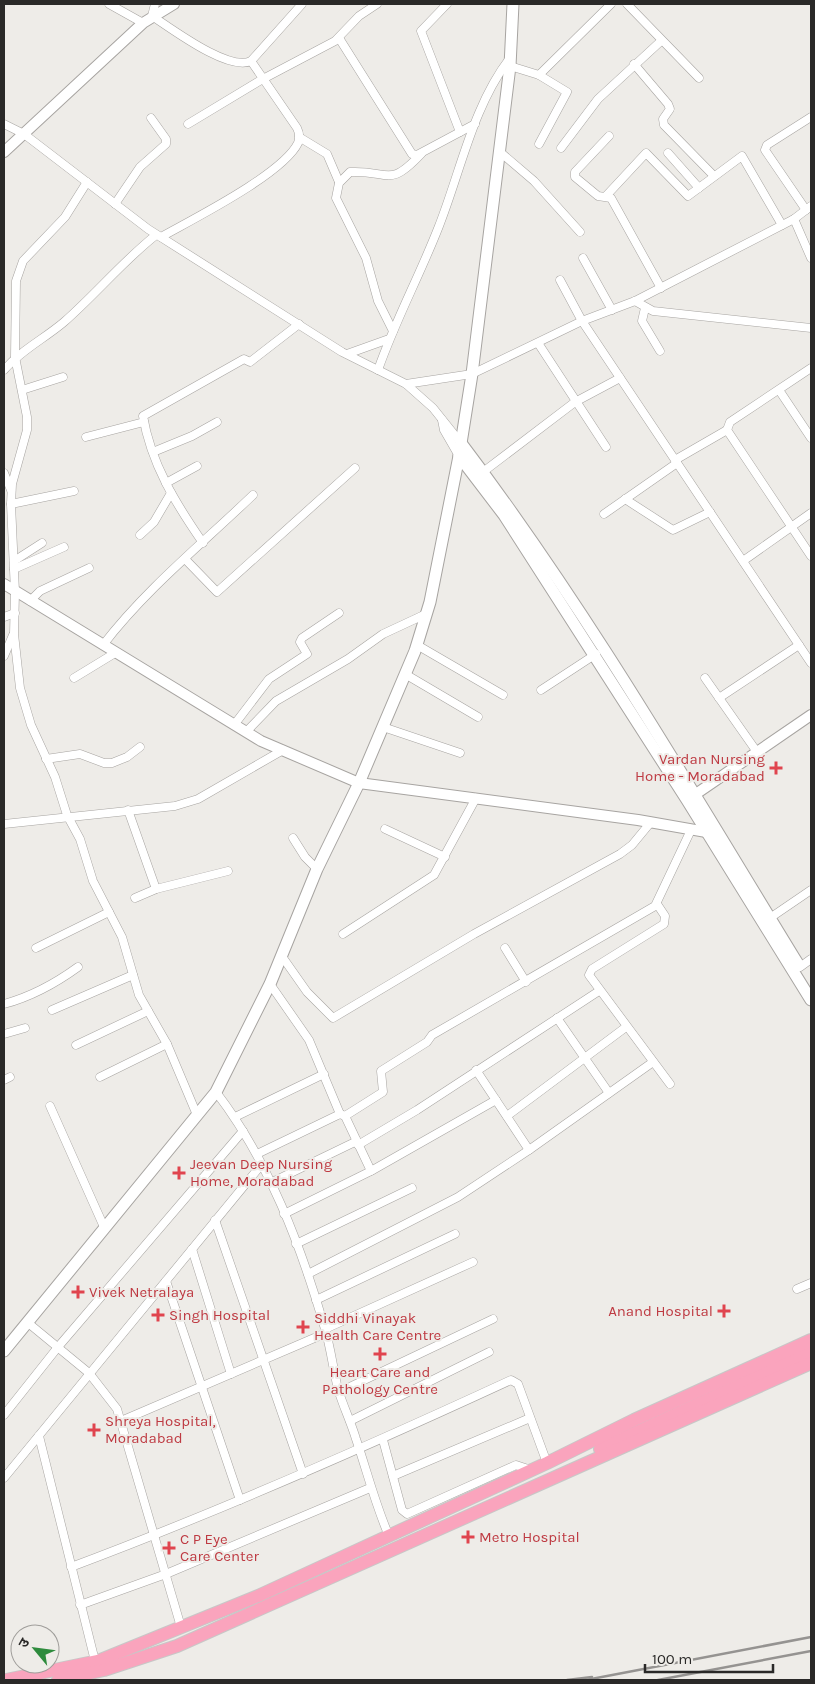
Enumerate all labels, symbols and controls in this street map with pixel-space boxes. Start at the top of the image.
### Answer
place label: Vardan Nursing Home - Moradabad [635,750,766,785]
marker: Vardan Nursing Home - Moradabad [769,761,783,775]
place label: Jeevan Deep Nursing Home, Moradabad [190,1155,333,1190]
marker: Jeevan Deep Nursing Home, Moradabad [172,1166,186,1180]
place label: Vivek Netralaya [89,1283,194,1301]
marker: Vivek Netralaya [71,1285,85,1299]
place label: Anand Hospital [608,1302,713,1320]
marker: Anand Hospital [717,1304,731,1318]
place label: Singh Hospital [169,1306,270,1324]
marker: Singh Hospital [151,1308,165,1322]
place label: Siddhi Vinayak Health Care Centre [314,1309,441,1344]
marker: Siddhi Vinayak Health Care Centre [296,1320,310,1334]
marker: Heart Care and Pathology Centre [373,1347,387,1361]
place label: Heart Care and Pathology Centre [322,1363,438,1398]
place label: Shreya Hospital, Moradabad [105,1412,216,1447]
marker: Shreya Hospital, Moradabad [87,1423,101,1437]
place label: Metro Hospital [479,1528,580,1546]
place label: C P Eye Care Center [180,1530,259,1565]
marker: Metro Hospital [461,1530,475,1544]
marker: C P Eye Care Center [162,1541,176,1555]
north arrow [10,1624,60,1674]
text: उ [15,1635,34,1651]
scale bar [645,1642,772,1674]
text: 100 m [652,1650,692,1668]

